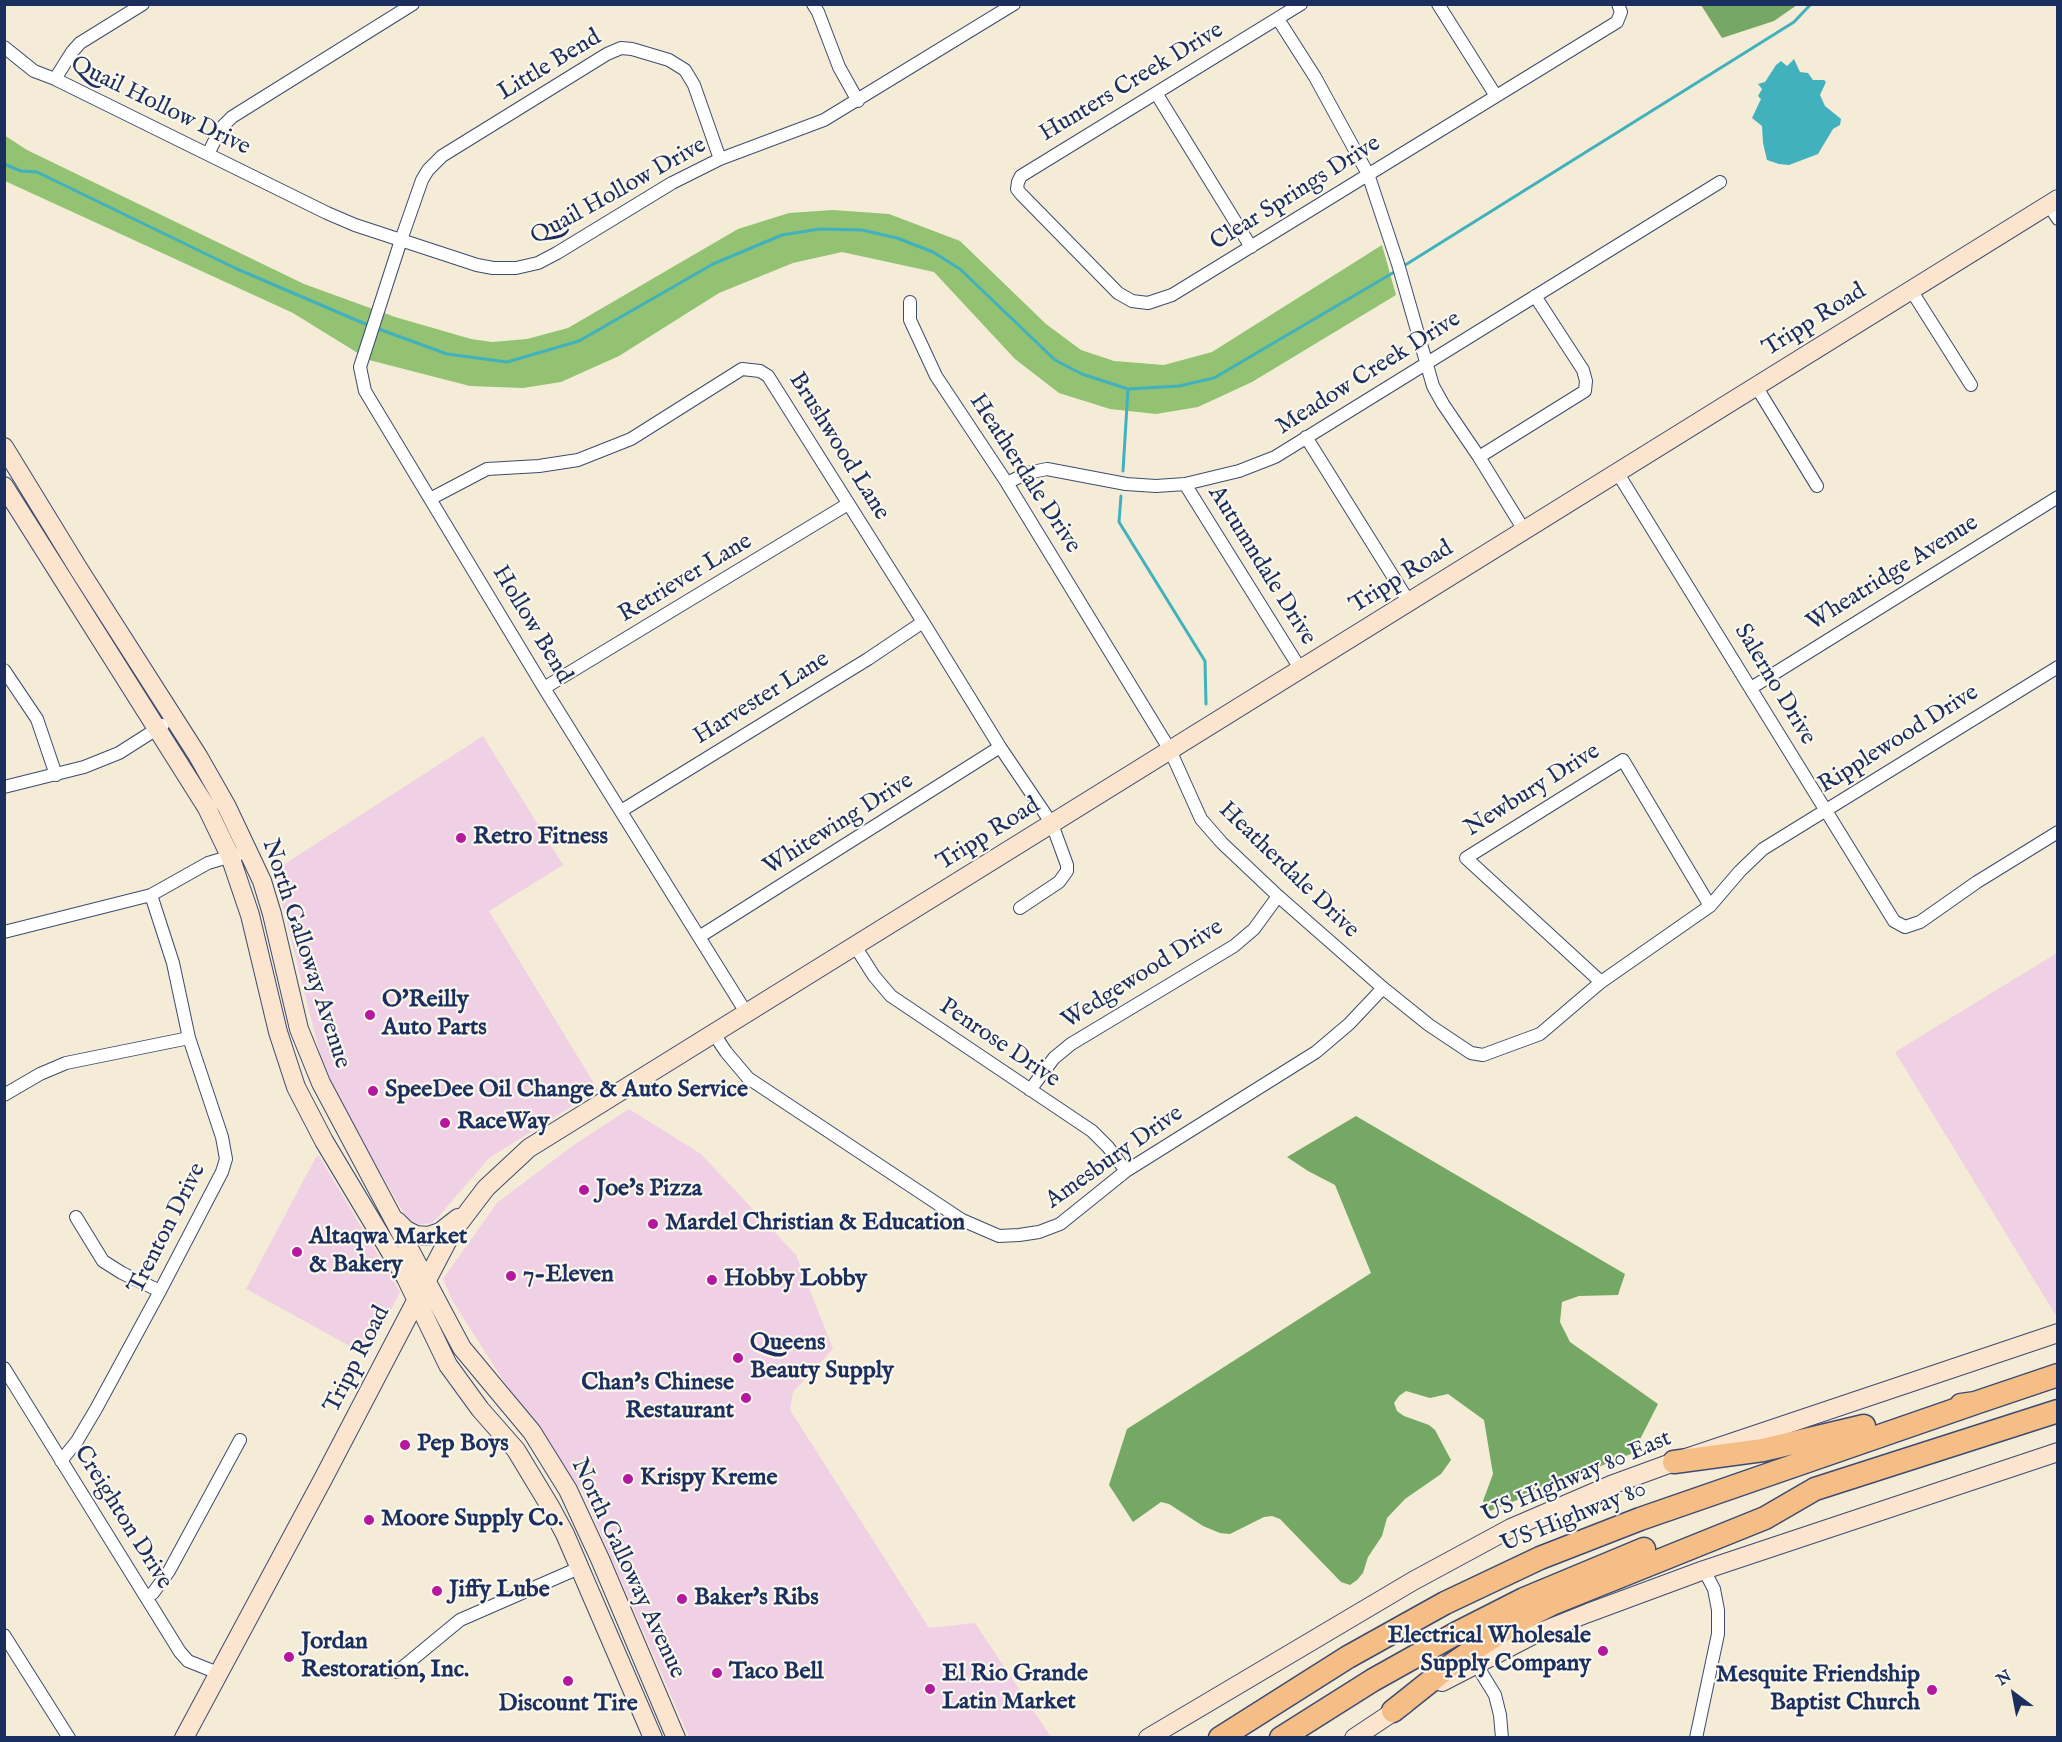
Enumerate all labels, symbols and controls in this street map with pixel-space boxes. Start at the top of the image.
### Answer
street label: Hunters Creek Drive [1035,17,1229,149]
street label: Little Bend [493,24,607,108]
street label: Quail Hollow Drive [65,51,255,163]
street label: Clear Springs Drive [1206,130,1386,258]
street label: Quail Hollow Drive [526,132,712,252]
street label: Tripp Road [1758,278,1872,364]
street label: Meadow Creek Drive [1271,306,1467,442]
street label: Brushwood Lane [781,368,895,526]
street label: Heatherdale Drive [962,389,1086,559]
street label: Autumndale Drive [1200,481,1322,651]
street label: Wheatridge Avenue [1802,510,1984,638]
street label: Retriever Lane [614,528,758,630]
street label: Tripp Road [1345,535,1459,621]
street label: Hollow Bend [485,561,577,689]
street label: Salerno Drive [1727,619,1821,751]
street label: Harvester Lane [689,646,835,752]
street label: Ripplewood Drive [1814,679,1984,801]
street label: Newbury Drive [1460,738,1606,844]
street label: Whitewing Drive [759,767,919,883]
street label: Tripp Road [932,792,1046,878]
street label: Heatherdale Drive [1212,797,1364,945]
place label: Retro Fitness [473,824,608,852]
marker: Retro Fitness [454,831,468,845]
street label: North Galloway Avenue [254,836,356,1072]
street label: Wedgewood Drive [1057,914,1229,1036]
place label: O'Reilly Auto Parts [382,987,487,1043]
street label: Penrose Drive [933,993,1065,1095]
marker: O'Reilly Auto Parts [363,1008,377,1022]
place label: SpeeDee Oil Change & Auto Service [385,1077,748,1105]
marker: SpeeDee Oil Change & Auto Service [366,1084,380,1098]
street label: Amesbury Drive [1041,1100,1189,1216]
place label: RaceWay [457,1109,550,1137]
marker: RaceWay [438,1116,452,1130]
street label: Trenton Drive [123,1159,213,1299]
place label: Joe's Pizza [596,1176,702,1204]
marker: Joe's Pizza [577,1183,591,1197]
place label: Mardel Christian & Education [665,1210,965,1238]
marker: Mardel Christian & Education [646,1217,660,1231]
place label: Altaqwa Market & Bakery [309,1224,467,1280]
marker: Altaqwa Market & Bakery [290,1245,304,1259]
place label: 7-Eleven [523,1262,614,1290]
place label: Hobby Lobby [724,1266,867,1294]
marker: 7-Eleven [504,1269,518,1283]
marker: Hobby Lobby [705,1273,719,1287]
street label: Tripp Road [319,1302,397,1418]
place label: Queens Beauty Supply [750,1330,894,1386]
marker: Queens Beauty Supply [731,1351,745,1365]
place label: Chan's Chinese Restaurant [581,1370,734,1426]
marker: Chan's Chinese Restaurant [739,1391,753,1405]
street label: US Highway 80 East [1478,1425,1676,1531]
place label: Pep Boys [417,1431,509,1459]
marker: Pep Boys [398,1438,412,1452]
street label: Creighton Drive [66,1441,178,1595]
street label: North Galloway Avenue [563,1454,691,1684]
place label: Krispy Kreme [640,1465,777,1493]
marker: Krispy Kreme [621,1472,635,1486]
street label: US Highway 80 [1497,1476,1651,1560]
place label: Moore Supply Co. [381,1506,563,1534]
marker: Moore Supply Co. [362,1513,376,1527]
place label: Jiffy Lube [449,1577,550,1605]
marker: Jiffy Lube [430,1584,444,1598]
place label: Baker's Ribs [694,1585,819,1613]
marker: Baker's Ribs [675,1592,689,1606]
place label: Electrical Wholesale Supply Company [1388,1623,1591,1679]
place label: Jordan Restoration, Inc. [301,1629,469,1685]
marker: Electrical Wholesale Supply Company [1596,1644,1610,1658]
marker: Jordan Restoration, Inc. [282,1650,296,1664]
place label: Taco Bell [729,1659,824,1687]
place label: El Rio Grande Latin Market [942,1661,1088,1717]
place label: Mesquite Friendship Baptist Church [1716,1662,1920,1718]
north arrow [1984,1664,2044,1724]
marker: Taco Bell [710,1666,724,1680]
text: N [1993,1667,2016,1691]
marker: Discount Tire [561,1674,575,1688]
marker: El Rio Grande Latin Market [923,1682,937,1696]
marker: Mesquite Friendship Baptist Church [1925,1683,1939,1697]
place label: Discount Tire [498,1691,638,1719]

